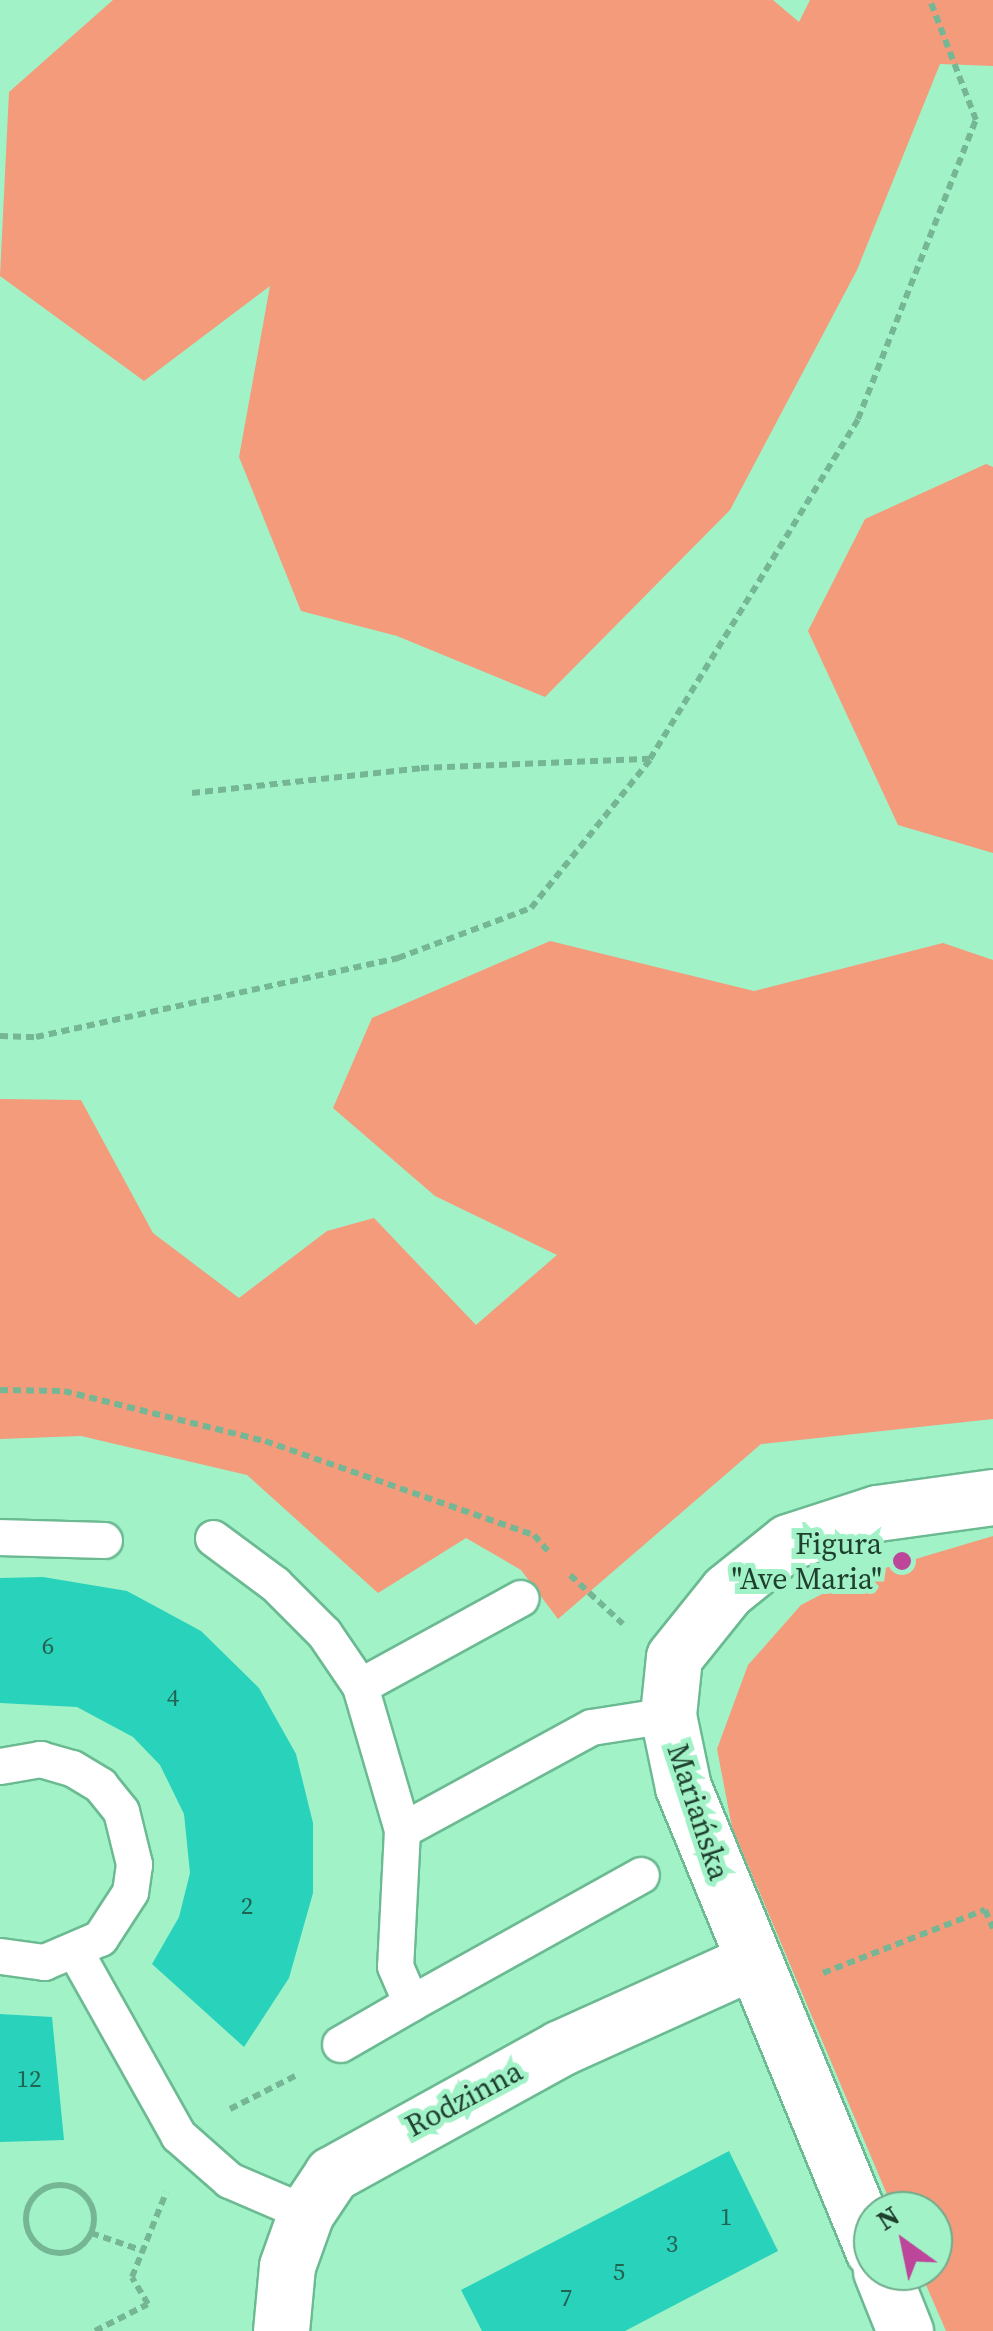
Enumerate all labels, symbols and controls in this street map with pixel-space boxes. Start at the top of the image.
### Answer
place label: Figura "Ave Maria" [732,1526,882,1596]
marker: Figura "Ave Maria" [891,1550,913,1572]
house number: 6 [42,1630,54,1660]
house number: 4 [167,1682,179,1712]
street label: Mariańska [659,1739,737,1885]
house number: 2 [241,1890,253,1920]
street label: Rodzinna [400,2053,528,2145]
house number: 12 [17,2063,41,2093]
north arrow [853,2191,953,2291]
text: N [869,2196,907,2239]
house number: 1 [720,2201,732,2231]
house number: 3 [666,2228,678,2258]
house number: 5 [613,2256,625,2286]
house number: 7 [560,2282,572,2312]

